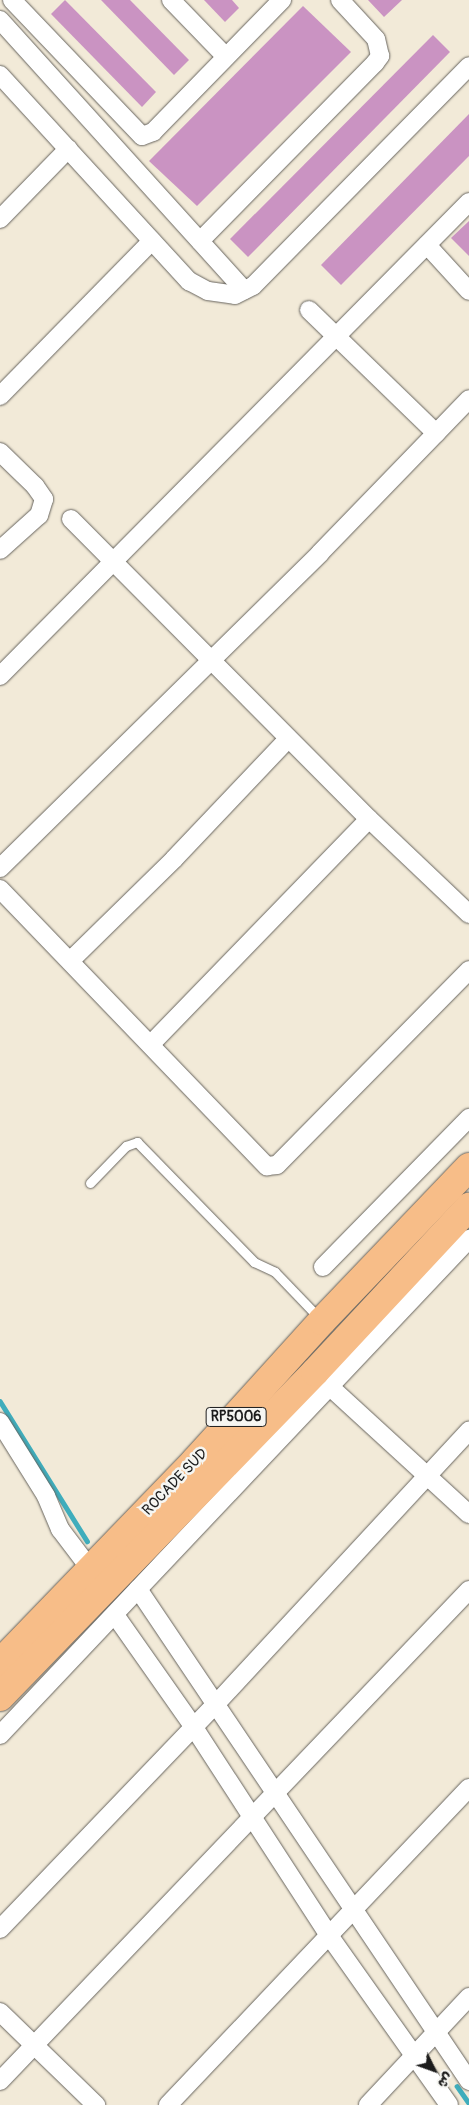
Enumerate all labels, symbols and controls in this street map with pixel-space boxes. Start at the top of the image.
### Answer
road number: RP5006 [205,1405,267,1428]
street label: ROCADE SUD [139,1445,211,1519]
north arrow [409,2045,459,2095]
text: ش [434,2069,457,2092]

